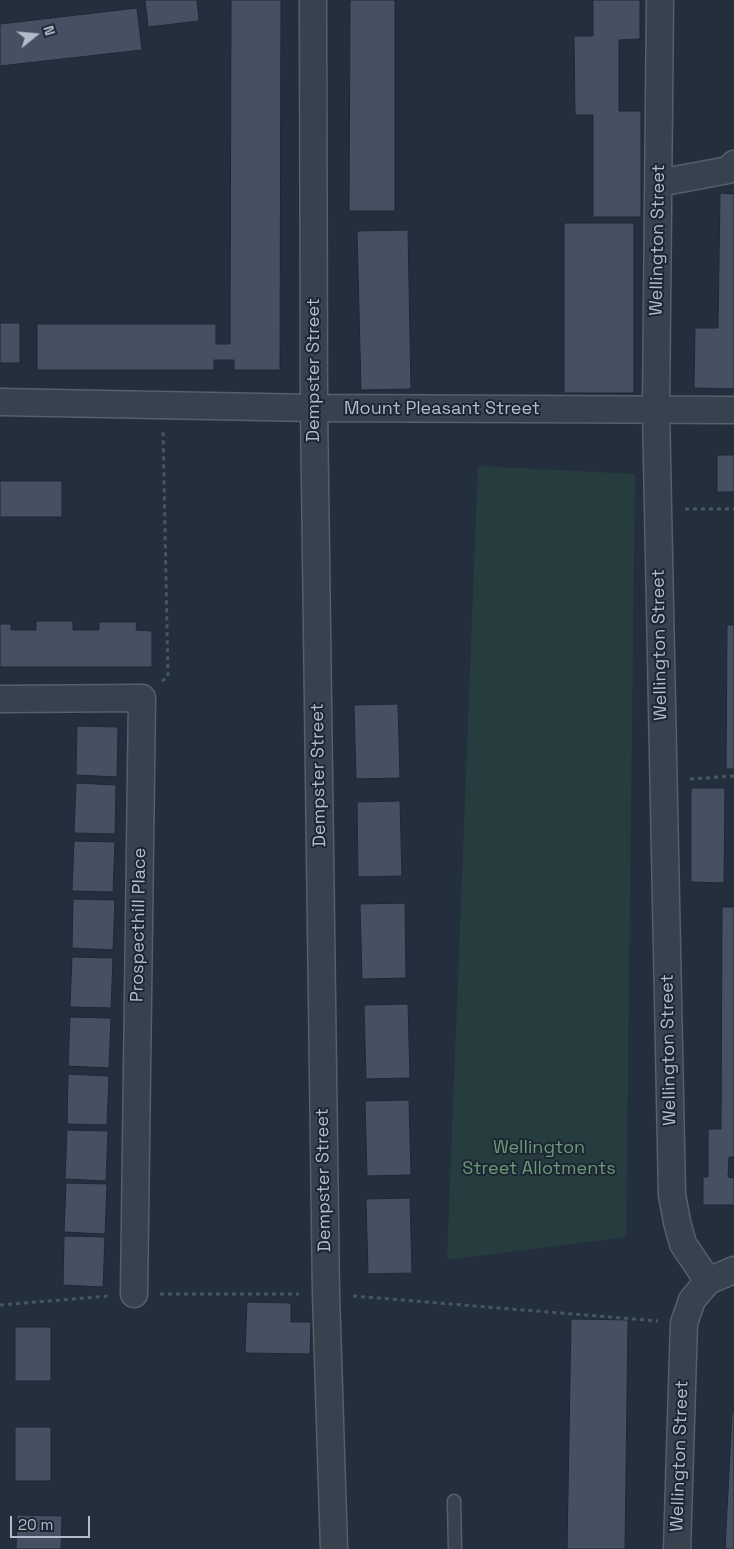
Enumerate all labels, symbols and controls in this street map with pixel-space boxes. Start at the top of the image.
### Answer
north arrow [10,10,60,60]
text: N [39,23,59,38]
street label: Wellington Street [646,164,670,316]
street label: Dempster Street [303,298,325,442]
street label: Mount Pleasant Street [344,398,540,420]
street label: Wellington Street [648,569,672,721]
street label: Dempster Street [307,703,331,847]
street label: Prospecthill Place [127,848,151,1002]
street label: Wellington Street [657,974,681,1126]
street label: Dempster Street [312,1108,336,1252]
park label: Wellington Street Allotments [462,1137,616,1180]
street label: Wellington Street [667,1380,693,1532]
scale bar [12,1506,92,1538]
text: 20 m [18,1515,53,1534]

